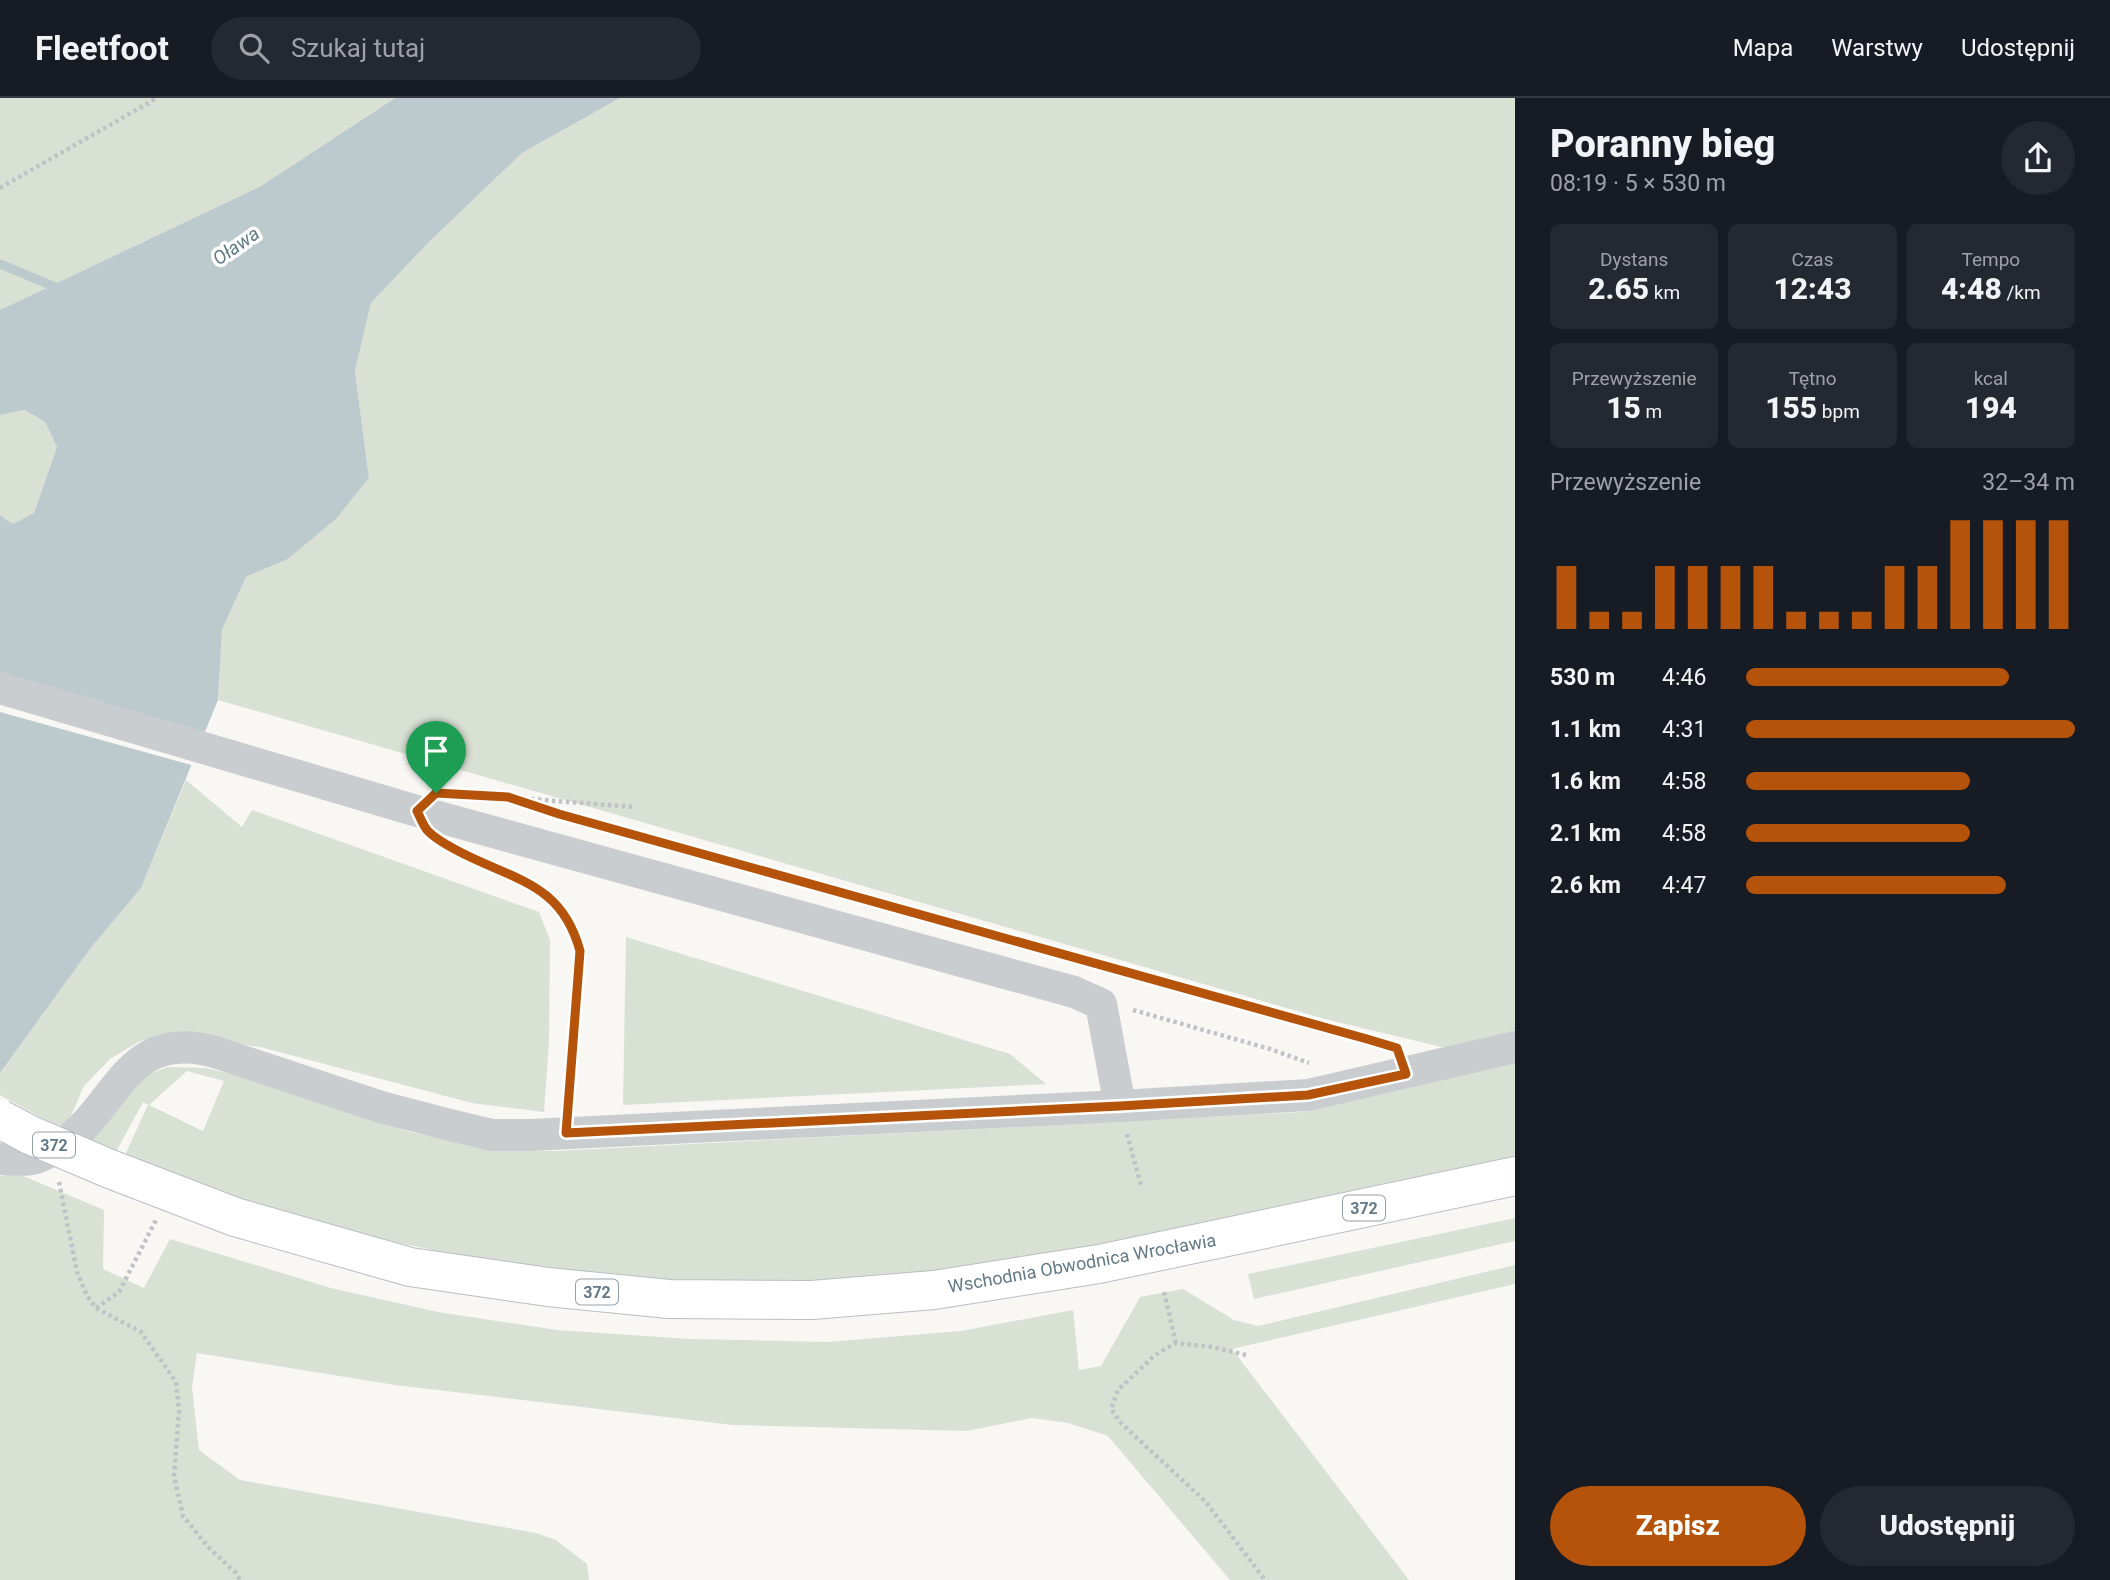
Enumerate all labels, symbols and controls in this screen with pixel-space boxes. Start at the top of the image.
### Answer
search box [211,17,701,80]
text: Fleetfoot [35,29,169,68]
icon: search [235,29,273,67]
text: Szukaj tutaj [291,33,425,63]
text: Mapa [1733,34,1793,62]
text: Warstwy [1831,34,1923,62]
text: Udostępnij [1961,34,2075,62]
button: share [2001,121,2075,195]
text: Poranny bieg [1550,122,1775,166]
text: 08:19 · 5 × 530 m [1550,170,1726,197]
water label: Oława [208,222,264,270]
text: Dystans [1600,248,1668,271]
text: Czas [1792,248,1833,271]
text: Tempo [1961,248,2020,271]
text: 2.65 [1588,271,1649,306]
text: 12:43 [1774,271,1851,306]
text: 4:48 [1941,271,2002,306]
text: km [1649,281,1680,304]
text: /km [2002,281,2041,304]
text: Przewyższenie [1572,367,1697,390]
text: Tętno [1788,367,1837,390]
text: kcal [1974,367,2008,390]
text: 15 [1606,390,1641,425]
text: 155 [1765,390,1817,425]
text: 194 [1965,390,2017,425]
text: m [1641,400,1662,423]
text: bpm [1817,400,1860,423]
text: Przewyższenie [1550,469,1701,496]
text: 32–34 m [1982,469,2075,496]
text: 530 m [1550,664,1615,691]
text: 4:46 [1662,664,1706,691]
text: 1.1 km [1550,716,1621,743]
text: 4:31 [1662,716,1706,743]
pin [406,721,466,793]
icon: arrive [417,732,455,770]
text: 1.6 km [1550,768,1621,795]
text: 4:58 [1662,768,1706,795]
text: 2.1 km [1550,820,1621,847]
text: 4:58 [1662,820,1706,847]
text: 2.6 km [1550,872,1621,899]
text: 4:47 [1662,872,1706,899]
road number: 372 [33,1133,75,1158]
road number: 372 [1343,1196,1385,1220]
street label: Wschodnia Obwodnica Wrocławia [946,1229,1218,1297]
road number: 372 [576,1280,618,1304]
button: Zapisz [1550,1486,1806,1566]
button: Udostępnij [1820,1486,2075,1566]

